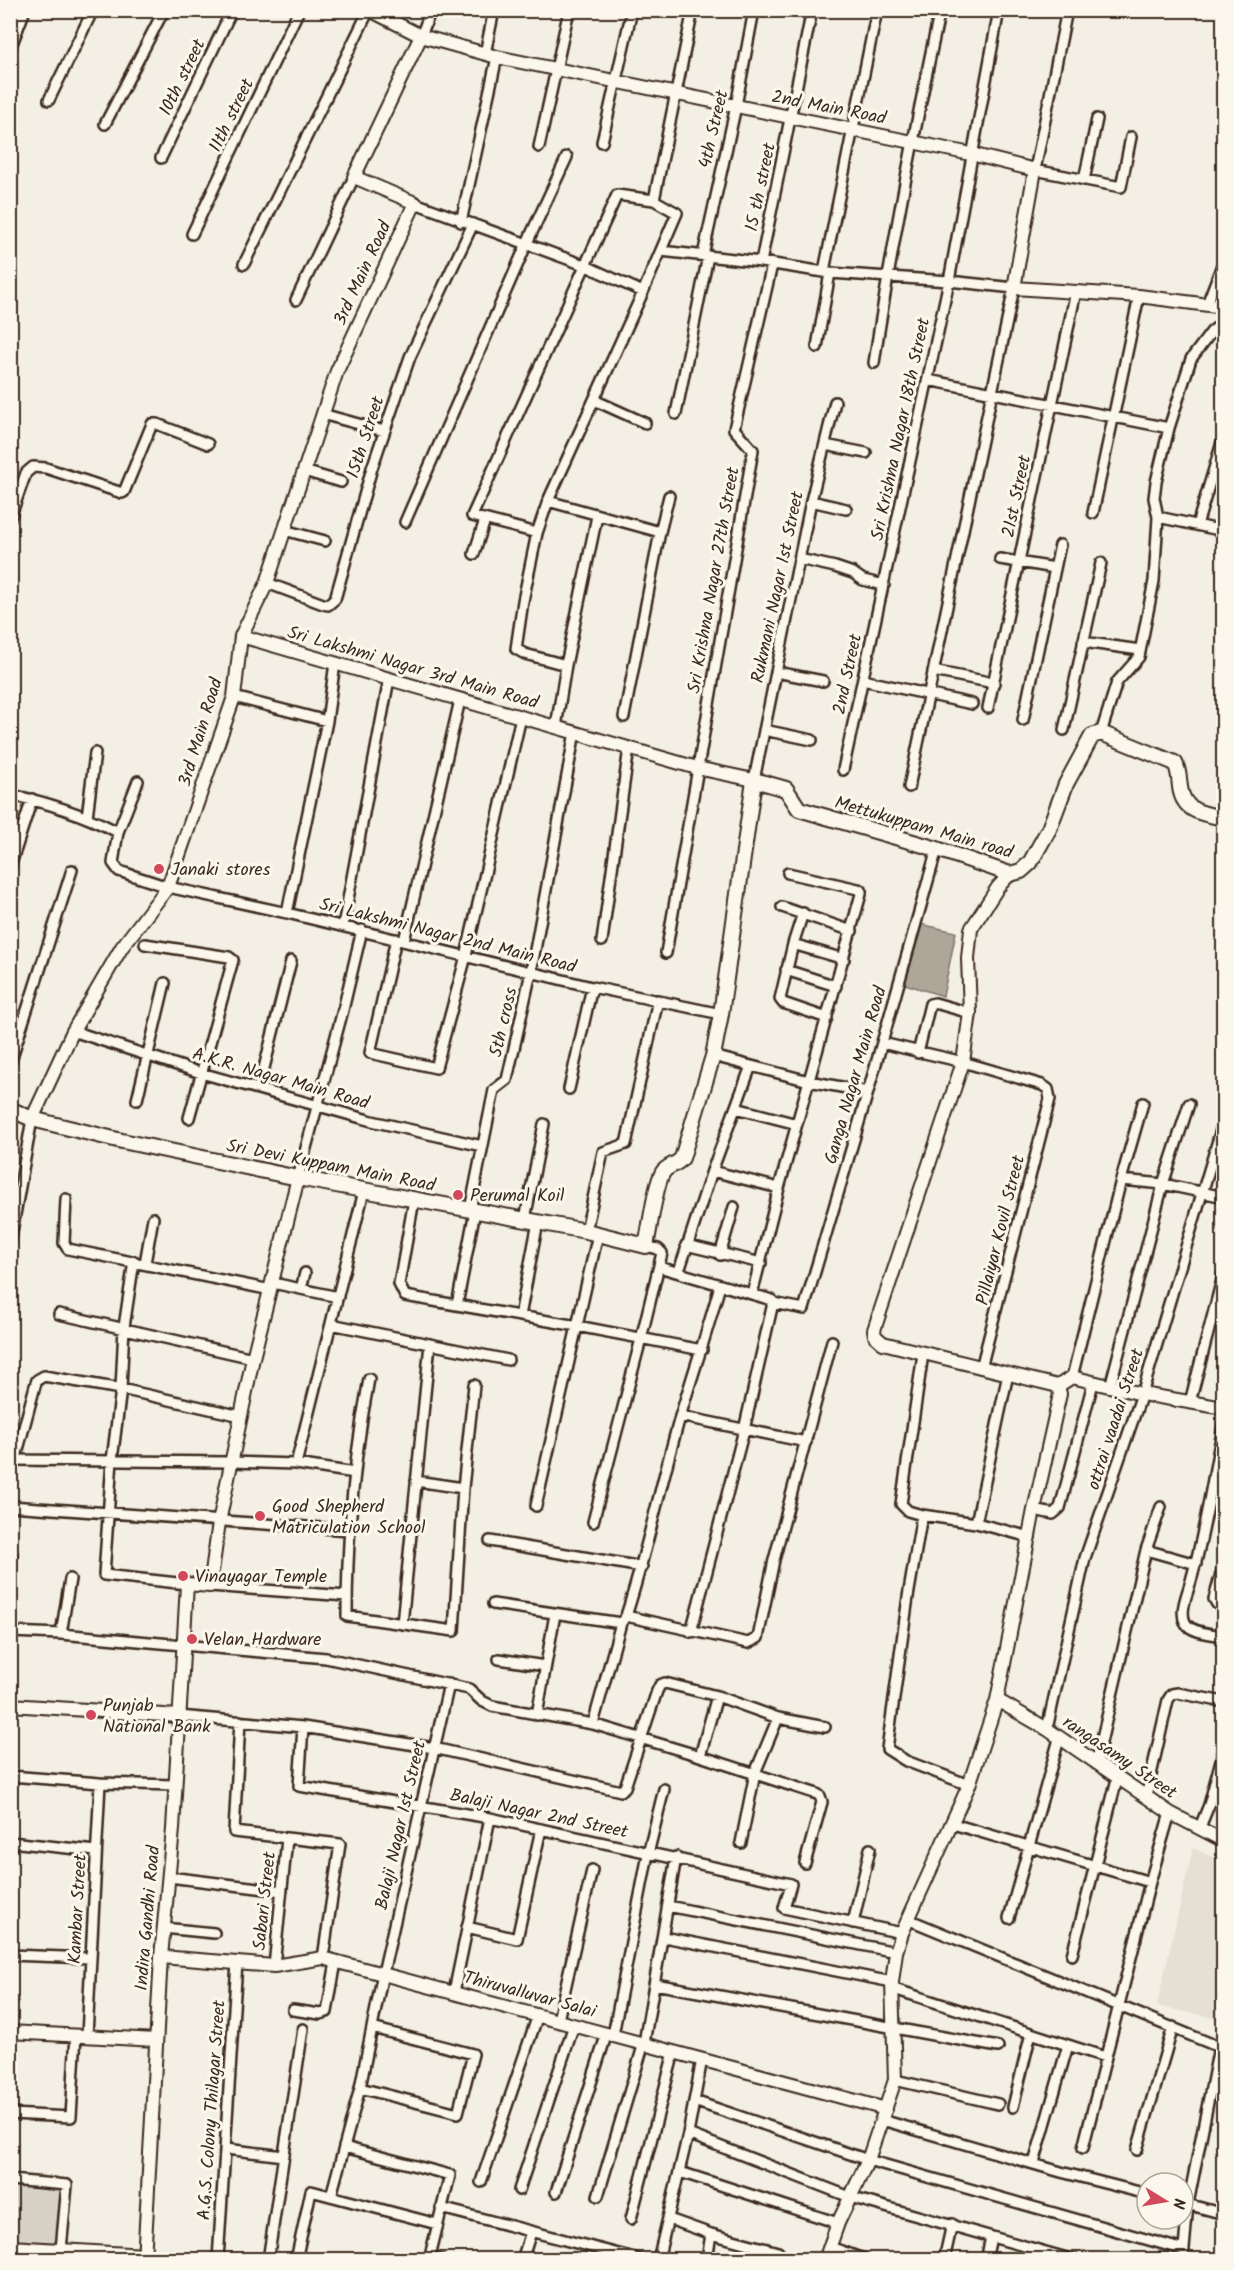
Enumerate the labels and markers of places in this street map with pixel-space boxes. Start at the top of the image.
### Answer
place label: Janaki stores [171,856,271,885]
marker: Janaki stores [152,862,166,876]
place label: Perumal Koil [470,1182,565,1211]
marker: Perumal Koil [451,1188,465,1202]
place label: Good Shepherd Matriculation School [272,1493,426,1543]
marker: Good Shepherd Matriculation School [253,1509,267,1523]
place label: Vinayagar Temple [195,1563,327,1592]
marker: Vinayagar Temple [176,1569,190,1583]
place label: Velan Hardware [204,1626,321,1655]
marker: Velan Hardware [185,1632,199,1646]
place label: Punjab National Bank [103,1692,211,1742]
marker: Punjab National Bank [84,1708,98,1722]

